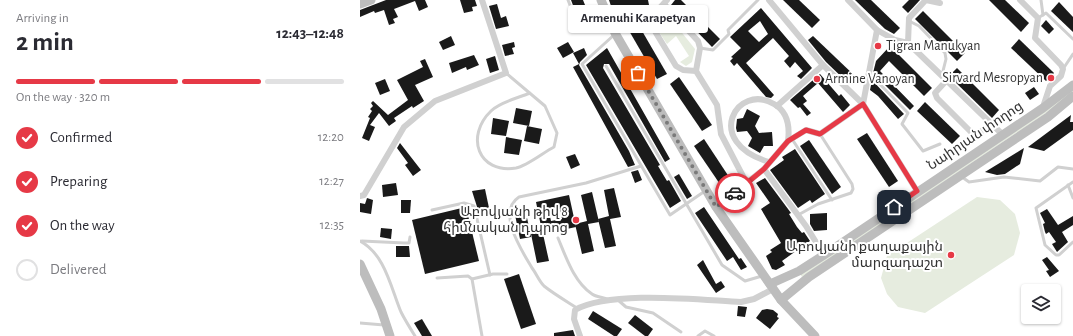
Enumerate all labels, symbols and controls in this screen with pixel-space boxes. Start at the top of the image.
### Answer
callout: Armenuhi Karapetyan [568,5,708,33]
text: Arriving in [16,12,69,25]
text: Armenuhi Karapetyan [580,12,696,25]
text: 12:43–12:48 [276,26,344,41]
text: 2 min [16,29,74,55]
place label: Tigran Manukyan [886,39,981,53]
marker: Tigran Manukyan [873,41,883,51]
pin [621,56,655,90]
icon: bag [627,62,649,84]
place label: Sirvard Mesropyan [942,71,1043,85]
place label: Armine Vanoyan [825,72,915,86]
marker: Sirvard Mesropyan [1046,73,1056,83]
marker: Armine Vanoyan [812,74,822,84]
text: On the way · 320 m [16,91,110,104]
street label: Նաիրյան փողոց [925,99,1025,173]
icon: check [16,127,38,149]
text: Confirmed [50,130,112,145]
text: 12:20 [318,131,344,144]
icon: check [16,171,38,193]
courier [715,173,755,213]
text: Preparing [50,174,107,189]
text: 12:27 [319,175,344,188]
icon: car [724,182,746,204]
pin [877,190,911,224]
icon: home [883,196,905,218]
place label: Աբովյանի թիվ 8 հիմնական դպրոց [443,205,568,235]
icon: check [16,215,38,237]
marker: Աբովյանի թիվ 8 հիմնական դպրոց [571,215,581,225]
text: On the way [50,218,115,233]
text: 12:35 [320,219,344,232]
place label: Աբովյանի քաղաքային մարզադաշտ [786,240,943,270]
marker: Աբովյանի քաղաքային մարզադաշտ [946,250,956,260]
text: Delivered [50,262,107,277]
map controls [1021,284,1061,324]
button: layers [1021,284,1061,324]

